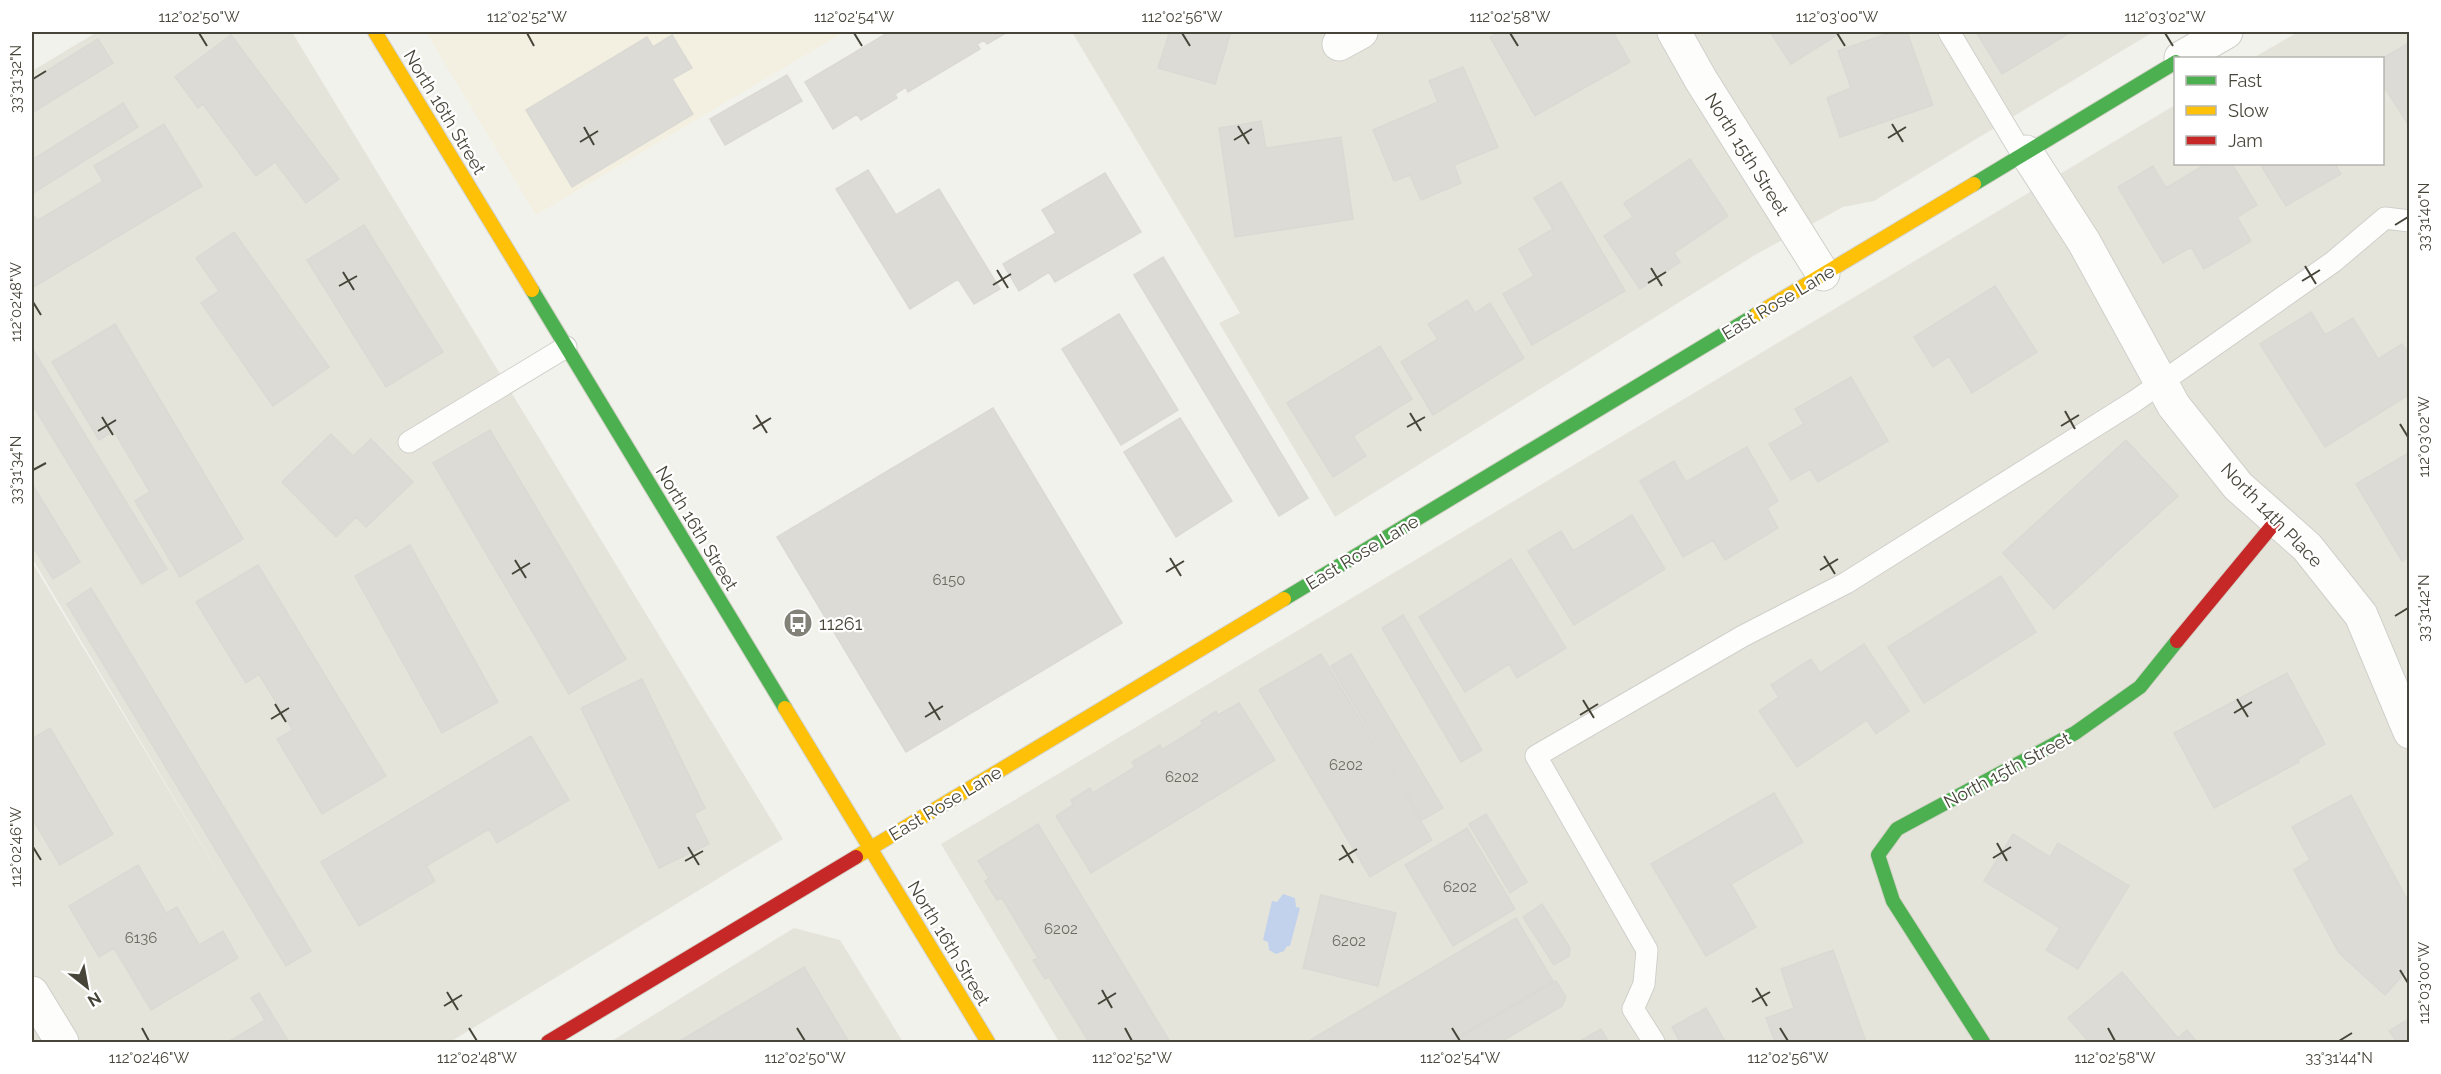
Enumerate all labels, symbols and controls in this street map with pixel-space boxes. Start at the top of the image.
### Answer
text: 112°02'50"W [158,8,240,26]
text: 112°02'52"W [487,8,567,26]
text: 112°02'54"W [814,8,894,26]
text: 112°02'56"W [1141,8,1223,26]
text: 112°02'58"W [1470,8,1551,26]
text: 112°03'00"W [1796,8,1879,26]
text: 112°03'02"W [2124,8,2206,26]
text: 33°31'32"N [7,45,25,113]
street label: North 16th Street [400,46,490,178]
legend [2174,57,2384,165]
text: Fast [2228,70,2262,91]
street label: North 15th Street [1701,89,1793,219]
text: Slow [2228,100,2269,121]
text: Jam [2228,130,2263,151]
text: 33°31'40"N [2415,183,2433,251]
street label: East Rose Lane [1718,260,1838,344]
text: 112°02'48"W [7,262,25,342]
text: 112°03'02"W [2415,396,2433,478]
text: 33°31'34"N [7,436,25,504]
street label: North 14th Place [2217,459,2327,572]
street label: North 16th Street [652,462,742,594]
street label: East Rose Lane [1302,510,1422,594]
house number: 6150 [933,571,965,589]
text: 33°31'42"N [2415,574,2433,642]
bus stop icon: 11261 [782,607,814,639]
place label: 11261 [819,613,863,634]
street label: North 15th Street [1940,728,2074,812]
house number: 6202 [1329,756,1363,774]
street label: East Rose Lane [885,761,1005,845]
house number: 6202 [1165,768,1199,786]
text: 112°02'46"W [7,807,25,887]
street label: North 16th Street [904,877,994,1009]
house number: 6202 [1443,878,1477,896]
house number: 6202 [1044,920,1078,938]
house number: 6136 [125,929,157,947]
house number: 6202 [1332,932,1366,950]
text: 112°03'00"W [2415,941,2433,1024]
north arrow [57,957,117,1017]
text: N [84,988,105,1011]
text: 112°02'46"W [109,1049,189,1067]
text: 112°02'48"W [437,1049,517,1067]
text: 112°02'50"W [764,1049,846,1067]
text: 112°02'52"W [1092,1049,1172,1067]
text: 112°02'54"W [1420,1049,1500,1067]
text: 112°02'56"W [1747,1049,1829,1067]
text: 112°02'58"W [2075,1049,2156,1067]
text: 33°31'44"N [2305,1049,2373,1067]

